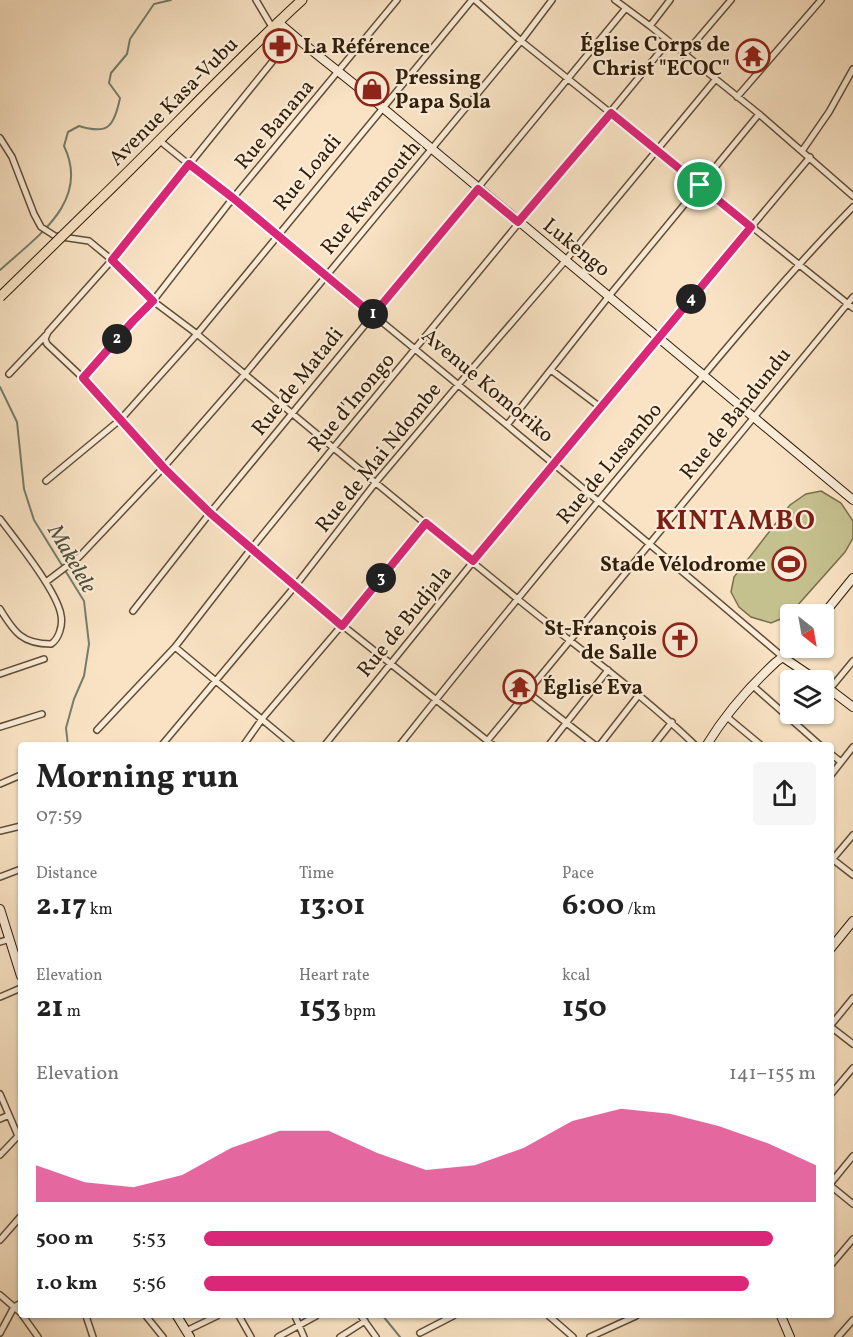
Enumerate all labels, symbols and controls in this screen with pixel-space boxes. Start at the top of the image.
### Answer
pharmacy icon: La Référence [262,28,298,64]
street label: Avenue Kasa-Vubu [103,31,245,173]
place label: Église Corps de Christ "ECOC" [580,31,730,84]
place label: La Référence [303,33,430,62]
temple icon: Église Corps de Christ "ECOC" [735,38,771,74]
place label: Pressing Papa Sola [395,64,491,117]
shop icon: Pressing Papa Sola [354,71,390,107]
street label: Rue Banana [229,74,322,176]
street label: Rue Loadi [267,128,349,217]
street label: Rue Kwamouth [315,135,428,261]
pin [674,159,725,210]
icon: arrive [683,168,716,201]
street label: Lukengo [536,212,616,284]
pin: 4 [676,284,706,314]
text: 4 [686,288,696,310]
pin: 1 [358,299,388,329]
text: 1 [370,303,376,325]
street label: Rue de Matadi [245,322,351,442]
street label: Avenue Komoriko [415,322,559,450]
pin: 2 [102,324,132,354]
text: 2 [113,328,121,350]
street label: Rue de Bandundu [674,342,799,486]
street label: Rue d'Inongo [302,347,402,459]
street label: Rue de Mai Ndombe [310,377,449,539]
street label: Rue de Lusambo [551,397,670,531]
district label: KINTAMBO [656,503,816,541]
water label: Makelele [38,518,103,599]
sports icon: Stade Vélodrome [771,546,807,582]
place label: Stade Vélodrome [600,551,766,580]
street label: Rue de Budjala [351,560,459,684]
pin: 3 [366,563,396,593]
text: 3 [377,567,385,589]
north arrow [780,604,834,658]
map controls [780,604,834,724]
place label: St-François de Salle [544,615,657,668]
church icon: St-François de Salle [662,622,698,658]
temple icon: Église Eva [502,669,538,705]
button: layers [780,670,834,724]
place label: Église Eva [543,674,643,703]
text: Morning run [36,756,239,802]
button: share [753,762,816,825]
text: 07:59 [36,802,82,830]
text: Distance [36,863,97,885]
text: Time [299,863,334,885]
text: Pace [562,863,594,885]
text: 2.17 [36,885,87,927]
text: 13:01 [299,885,365,927]
text: 6:00 [562,885,624,927]
text: km [87,899,113,921]
text: /km [624,899,656,921]
text: Elevation [36,965,103,987]
text: Heart rate [299,965,370,987]
text: kcal [562,965,590,987]
text: 21 [36,987,64,1029]
text: 153 [299,987,341,1029]
text: 150 [562,987,607,1029]
text: m [64,1001,81,1023]
text: bpm [341,1001,376,1023]
text: Elevation [36,1060,119,1088]
text: 141–155 m [729,1060,816,1088]
text: 500 m [36,1225,94,1253]
text: 5:53 [132,1225,166,1253]
text: 1.0 km [36,1270,98,1298]
text: 5:56 [132,1270,166,1298]

